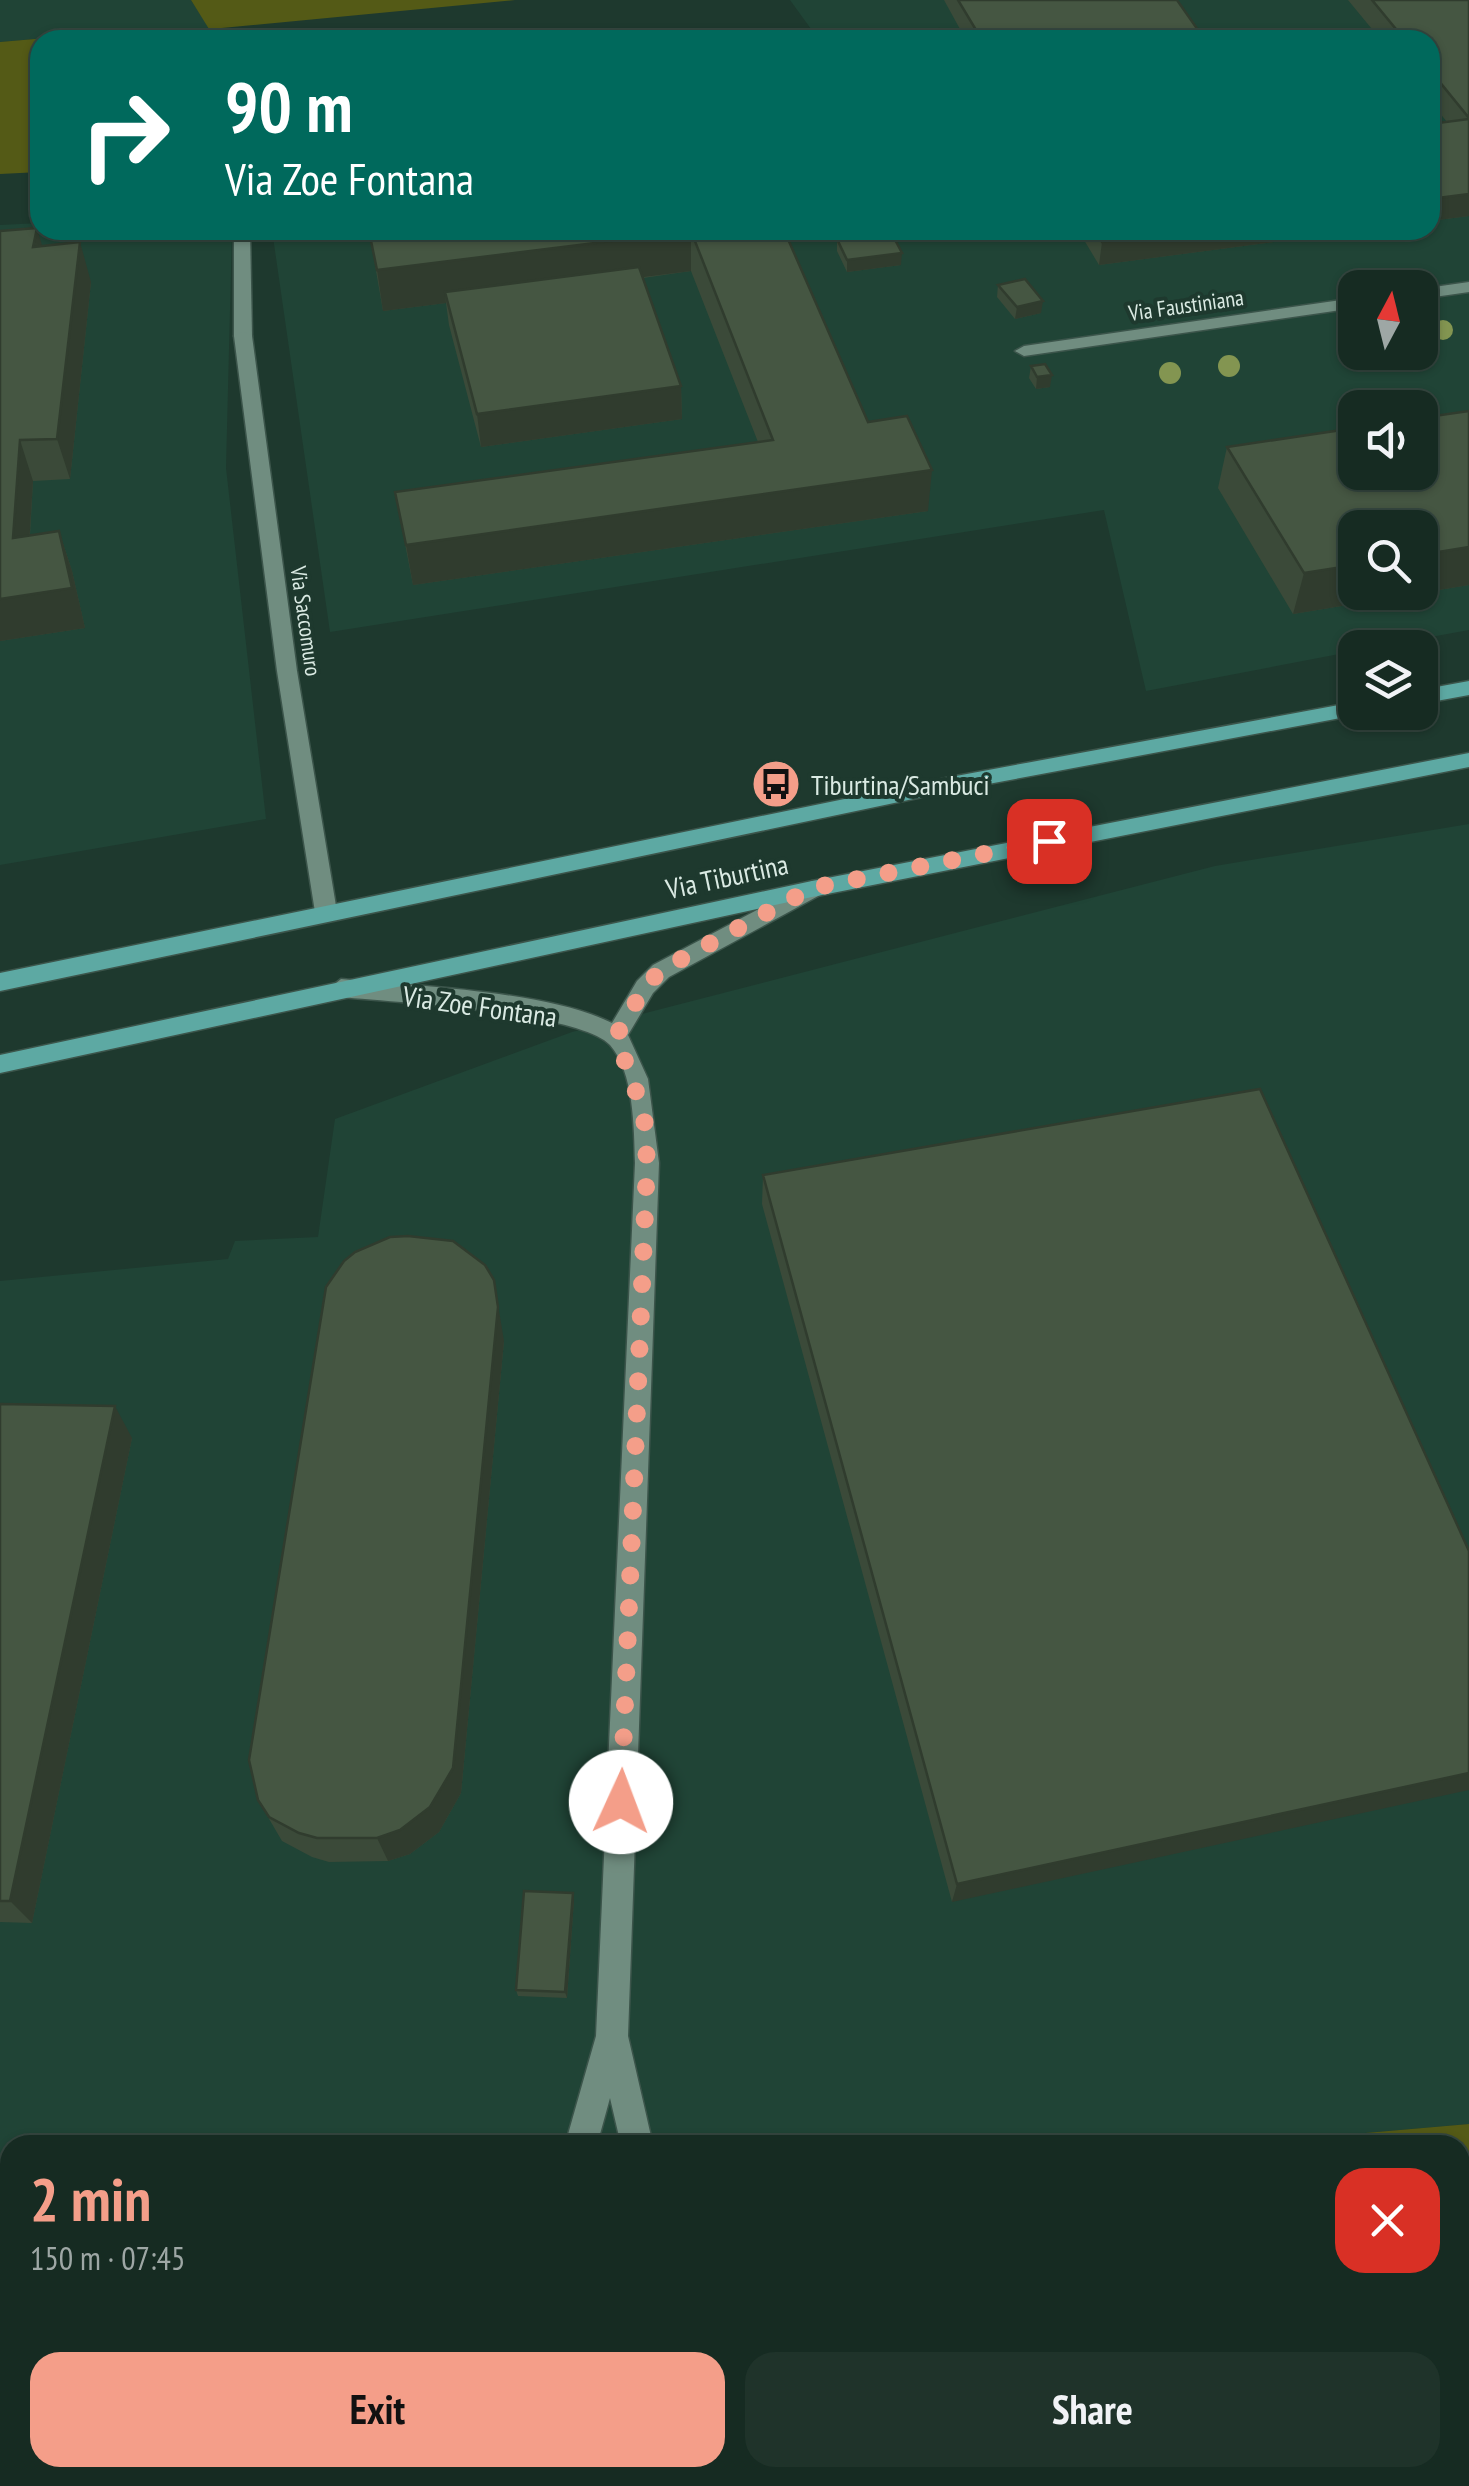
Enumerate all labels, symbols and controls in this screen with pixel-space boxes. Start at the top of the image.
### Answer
text: 90 m [225,61,353,151]
icon: right [60,70,190,200]
text: Via Zoe Fontana [225,149,474,207]
north arrow [1338,270,1438,370]
map controls [1338,270,1438,730]
street label: Via Faustiniana [1126,283,1245,327]
button: sound [1338,390,1438,490]
button: search [1338,510,1438,610]
street label: Via Saccomuro [284,563,328,678]
button: layers [1338,630,1438,730]
bus stop icon: Tiburtina/Sambuci [750,758,802,810]
place label: Tiburtina/Sambuci [811,766,990,803]
pin [1007,799,1092,884]
icon: arrive [1022,814,1077,869]
street label: Via Tiburtina [662,845,791,907]
street label: Via Zoe Fontana [400,977,559,1035]
position arrow [569,1750,673,1854]
text: 2 min [30,2160,151,2238]
button: close [1335,2168,1440,2273]
text: 150 m · 07:45 [30,2237,185,2279]
button: Exit [30,2352,725,2467]
button: Share [745,2352,1440,2467]

